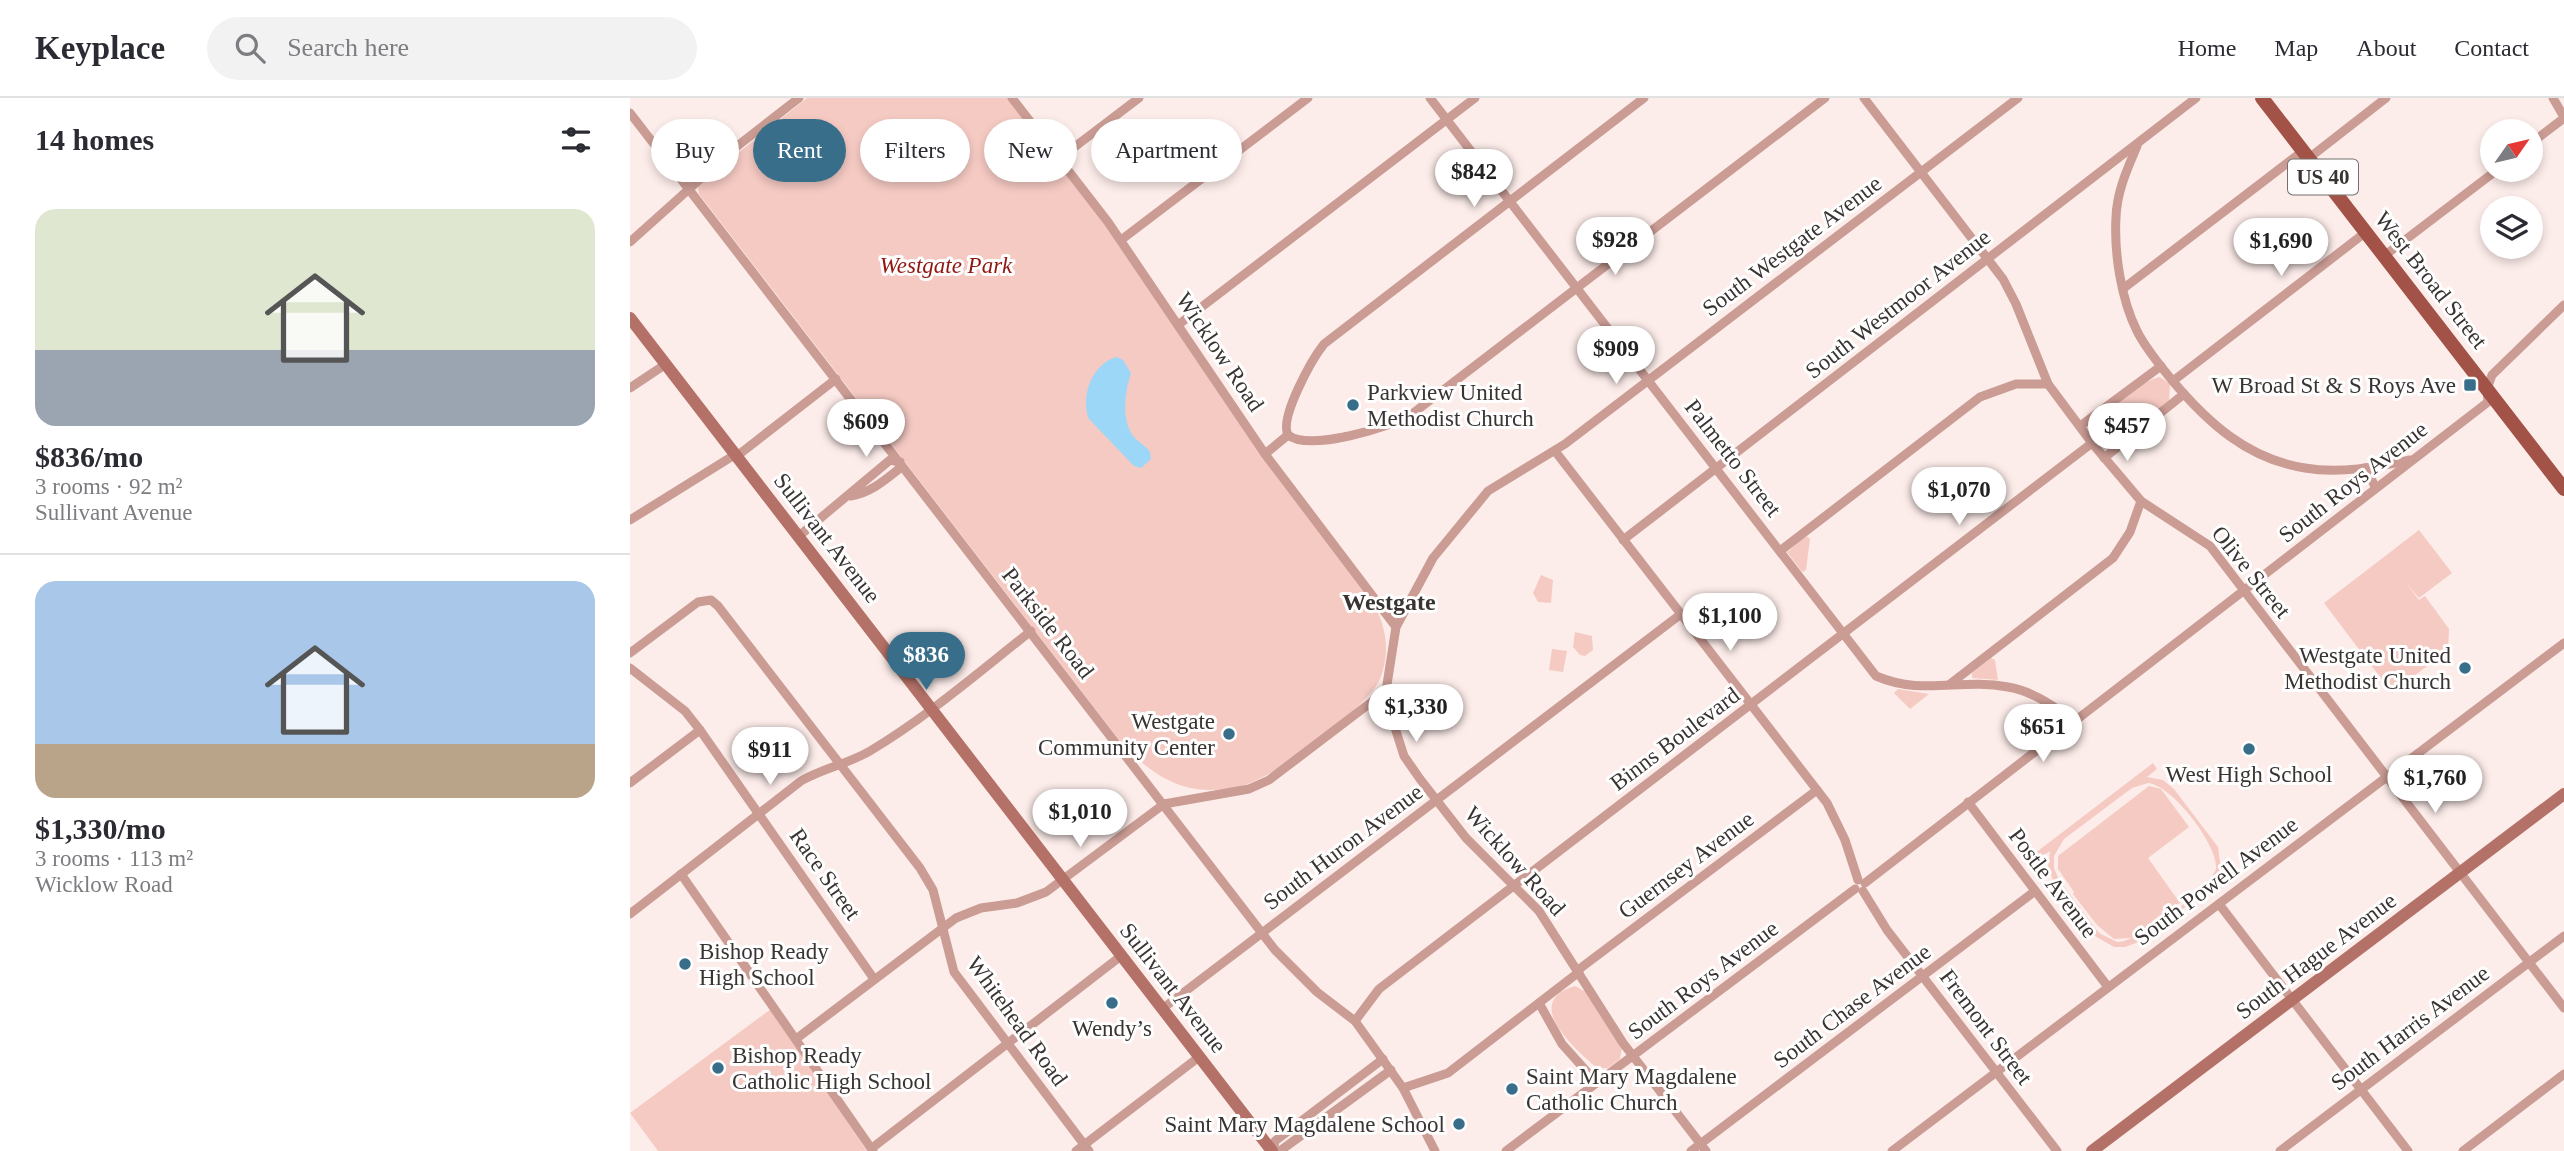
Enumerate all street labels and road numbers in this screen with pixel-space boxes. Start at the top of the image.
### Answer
road number: US 40 [2288,160,2358,194]
street label: South Westgate Avenue [1698,171,1886,321]
street label: West Broad Street [2370,207,2493,354]
street label: South Westmoor Avenue [1801,224,1995,384]
street label: Wicklow Road [1171,288,1269,416]
street label: Palmetto Street [1680,395,1787,522]
street label: South Roys Avenue [2274,416,2432,548]
street label: Sullivant Avenue [769,468,885,608]
street label: Olive Street [2207,521,2296,623]
street label: Parkside Road [997,563,1099,684]
street label: Binns Boulevard [1605,682,1745,796]
street label: South Huron Avenue [1259,779,1427,915]
street label: Wicklow Road [1460,801,1571,921]
street label: Guernsey Avenue [1614,806,1758,924]
street label: South Powell Avenue [2130,812,2302,950]
street label: Postle Avenue [2004,823,2102,943]
street label: Race Street [785,824,866,925]
street label: South Hague Avenue [2231,888,2401,1024]
street label: South Roys Avenue [1623,916,1783,1044]
street label: Sullivant Avenue [1115,918,1231,1058]
street label: South Chase Avenue [1769,939,1935,1073]
street label: Whitehead Road [962,951,1073,1091]
street label: South Harris Avenue [2326,960,2494,1096]
street label: Fremont Street [1935,965,2038,1090]

